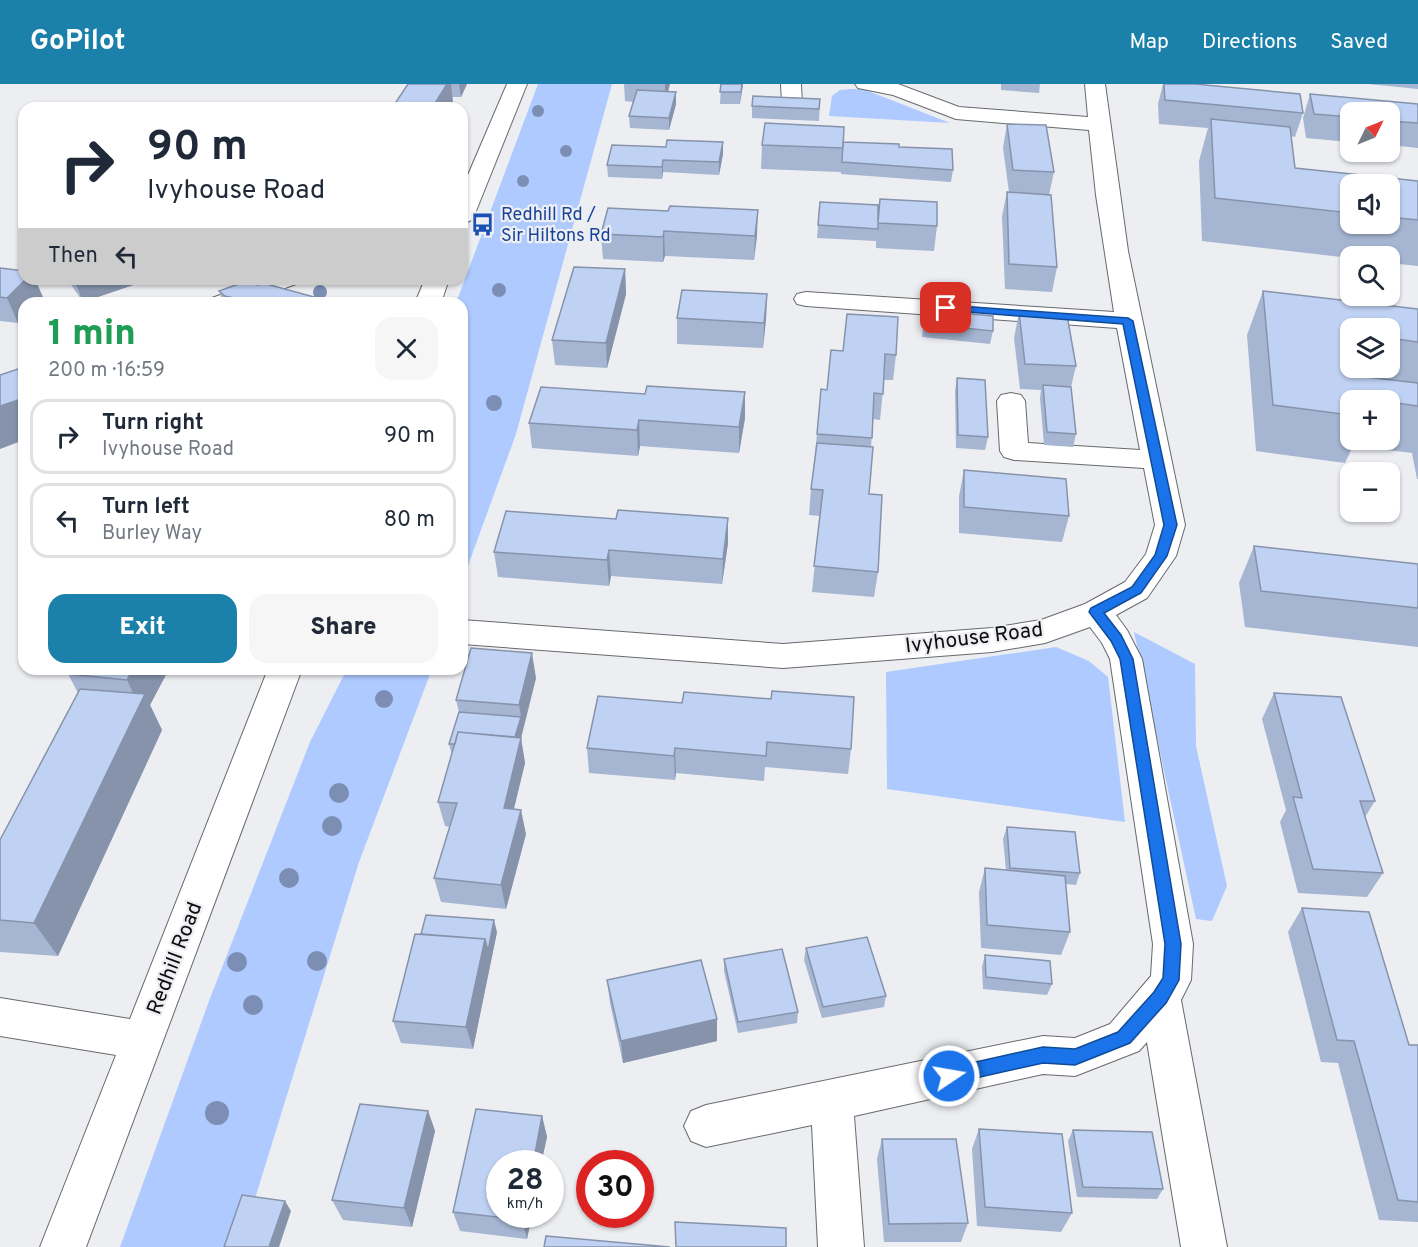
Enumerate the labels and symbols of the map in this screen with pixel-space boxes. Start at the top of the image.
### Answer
north arrow [1340,102,1400,162]
place label: Redhill Rd / Sir Hiltons Rd [501,204,611,248]
bus stop icon: Redhill Rd / Sir Hiltons Rd [470,211,496,237]
pin [920,282,971,333]
street label: Ivyhouse Road [904,617,1045,660]
street label: Redhill Road [142,898,209,1019]
position arrow [917,1044,981,1108]
speed limit sign: 30 [576,1150,654,1228]

